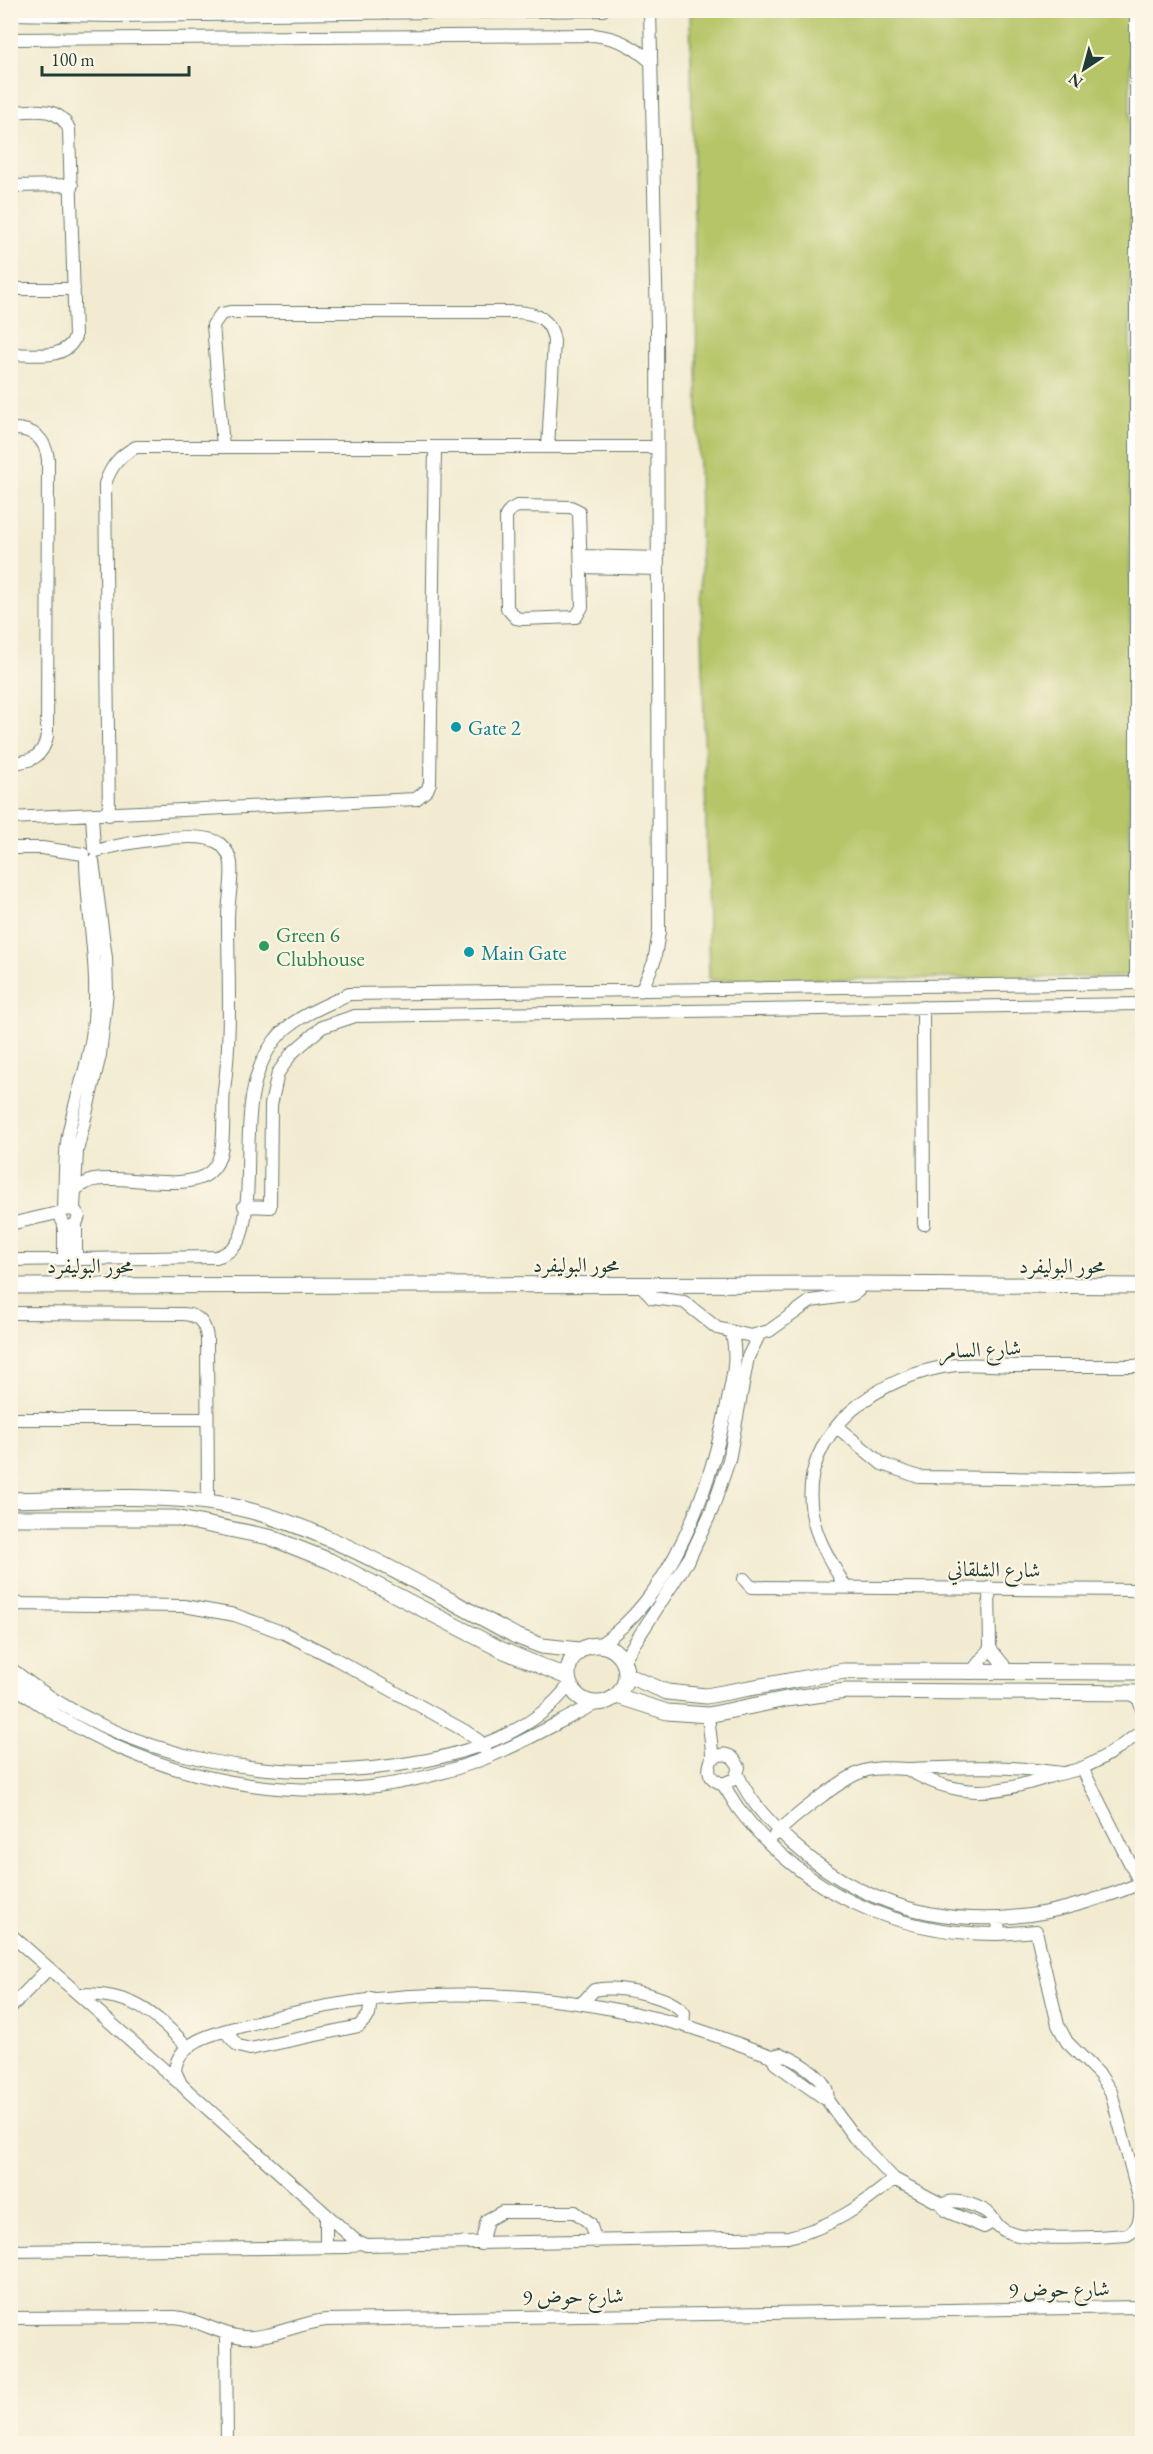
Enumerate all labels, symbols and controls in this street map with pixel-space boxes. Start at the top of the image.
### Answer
scale bar [42,39,189,77]
north arrow [1054,39,1114,99]
text: 100 m [51,48,95,71]
text: N [1064,68,1087,93]
place label: Gate 2 [468,714,521,741]
marker: Gate 2 [449,720,463,734]
place label: Green 6 Clubhouse [276,921,365,972]
marker: Green 6 Clubhouse [257,939,271,953]
place label: Main Gate [481,939,567,966]
marker: Main Gate [462,945,476,959]
street label: محور البوليفرد [533,1251,620,1278]
street label: محور البوليفرد [47,1252,134,1279]
street label: محور البوليفرد [1019,1252,1106,1279]
street label: شارع السامر [938,1333,1022,1370]
street label: شارع الشلقاني [947,1555,1041,1588]
street label: شارع حوض 9 [1008,2275,1110,2308]
street label: شارع حوض 9 [522,2282,624,2315]

